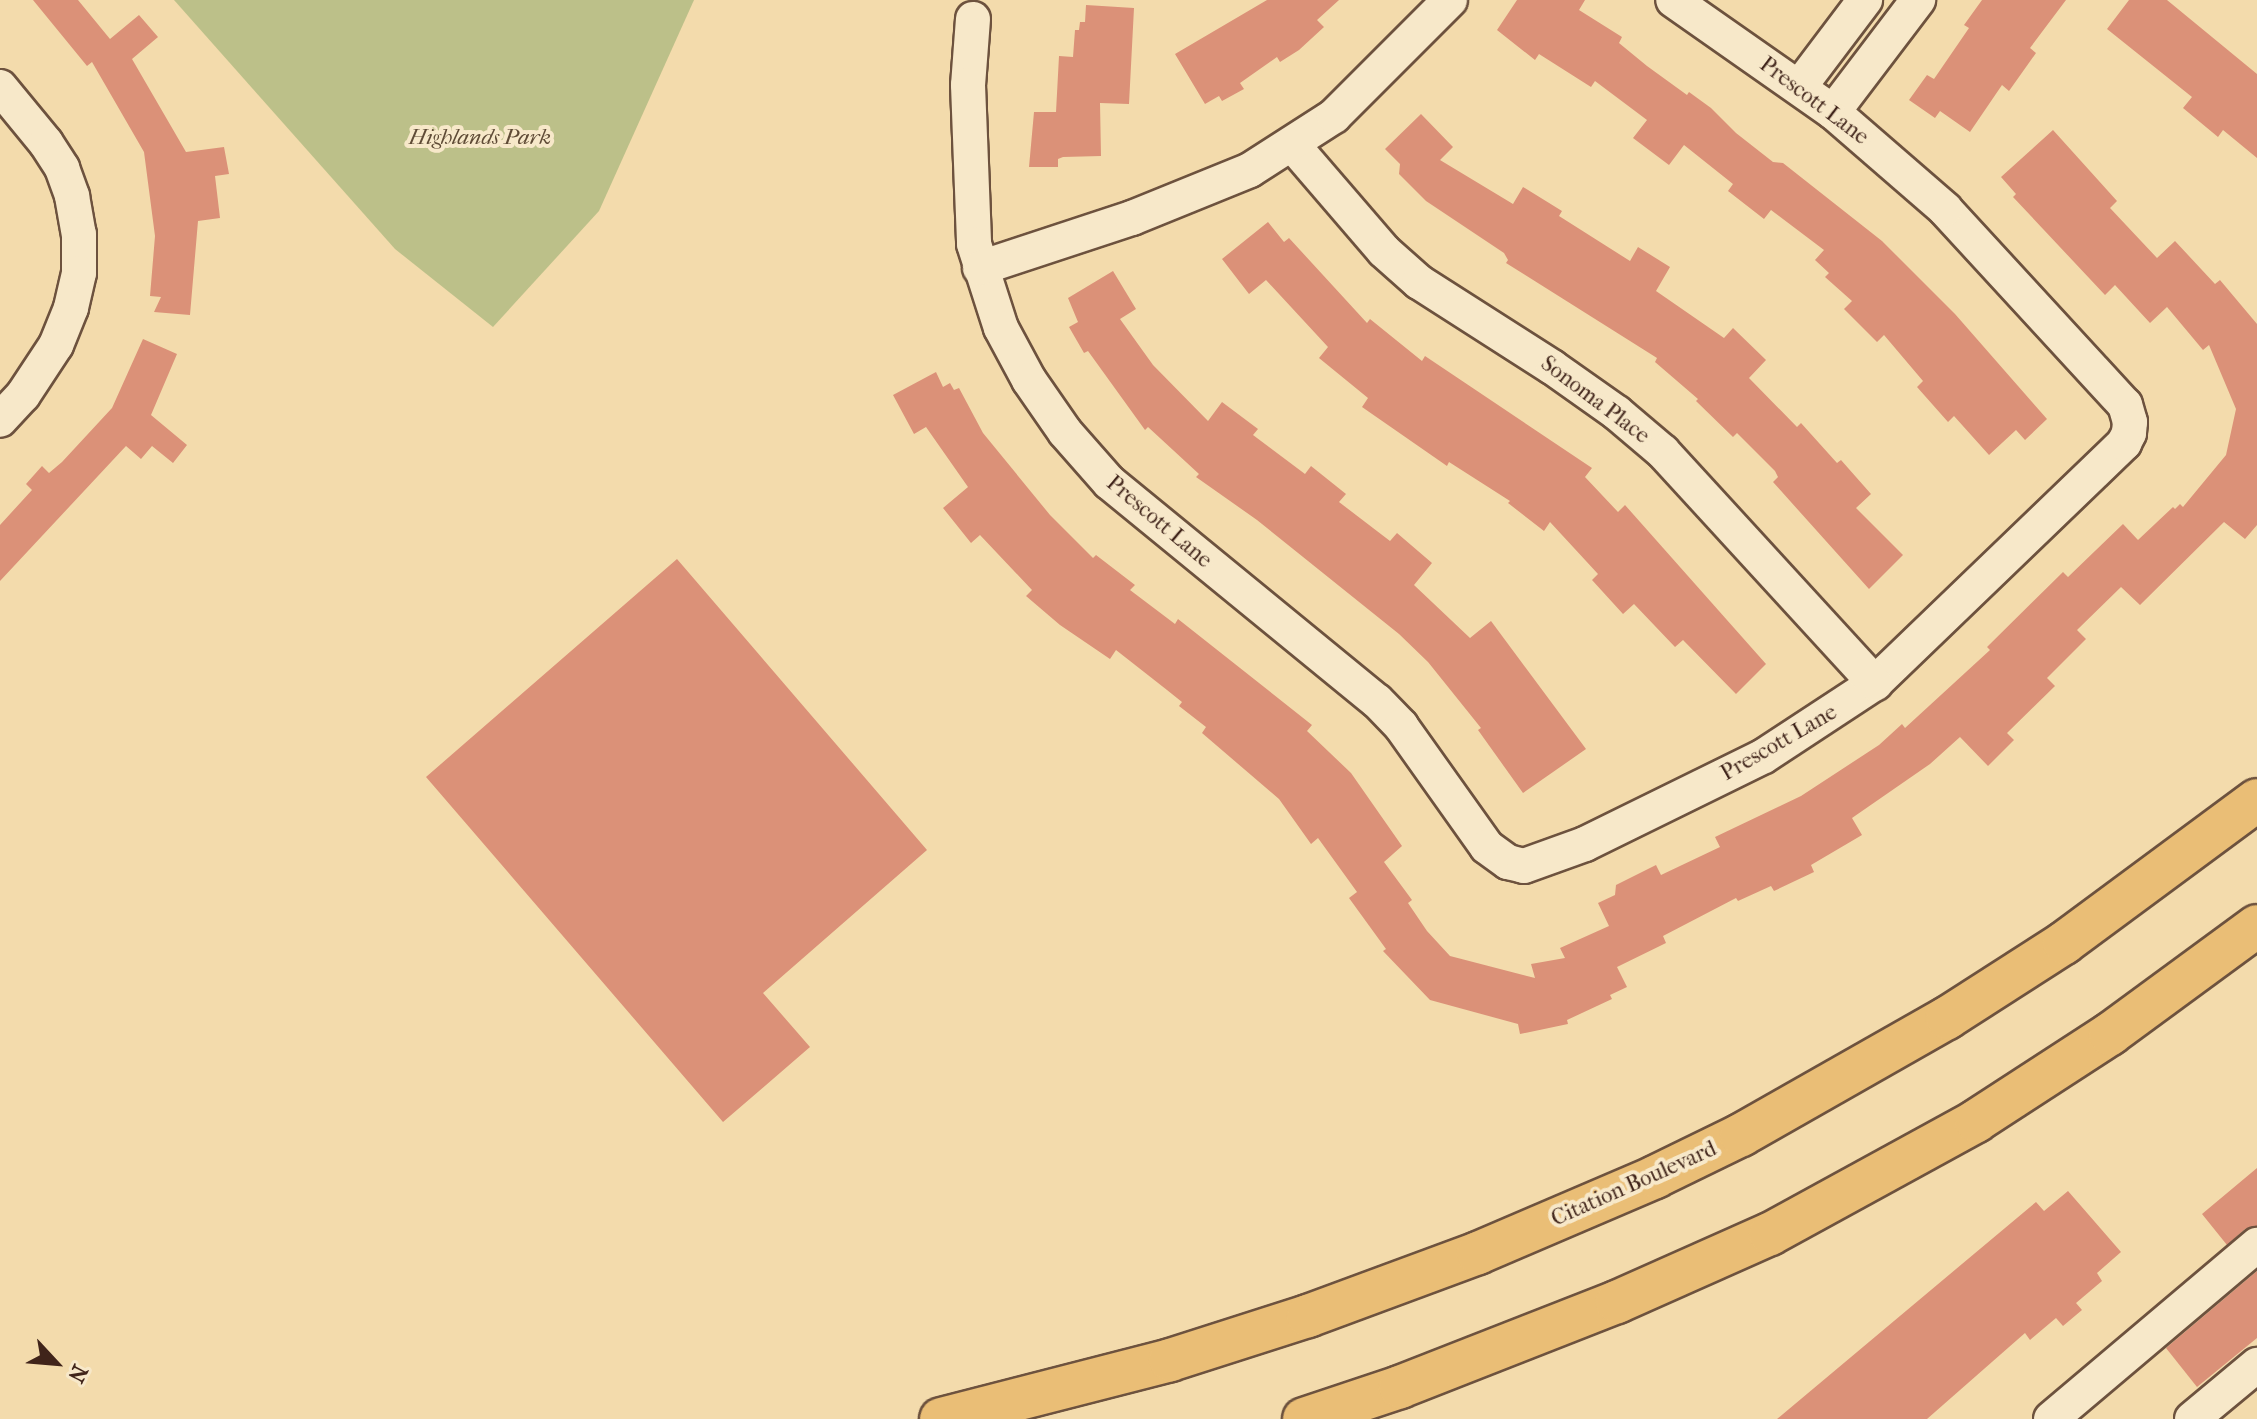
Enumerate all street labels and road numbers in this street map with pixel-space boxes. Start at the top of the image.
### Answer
street label: Prescott Lane [1754,51,1874,151]
street label: Sonoma Place [1535,351,1655,449]
street label: Prescott Lane [1101,470,1217,574]
street label: Prescott Lane [1716,699,1842,787]
street label: Citation Boulevard [1547,1136,1721,1232]

